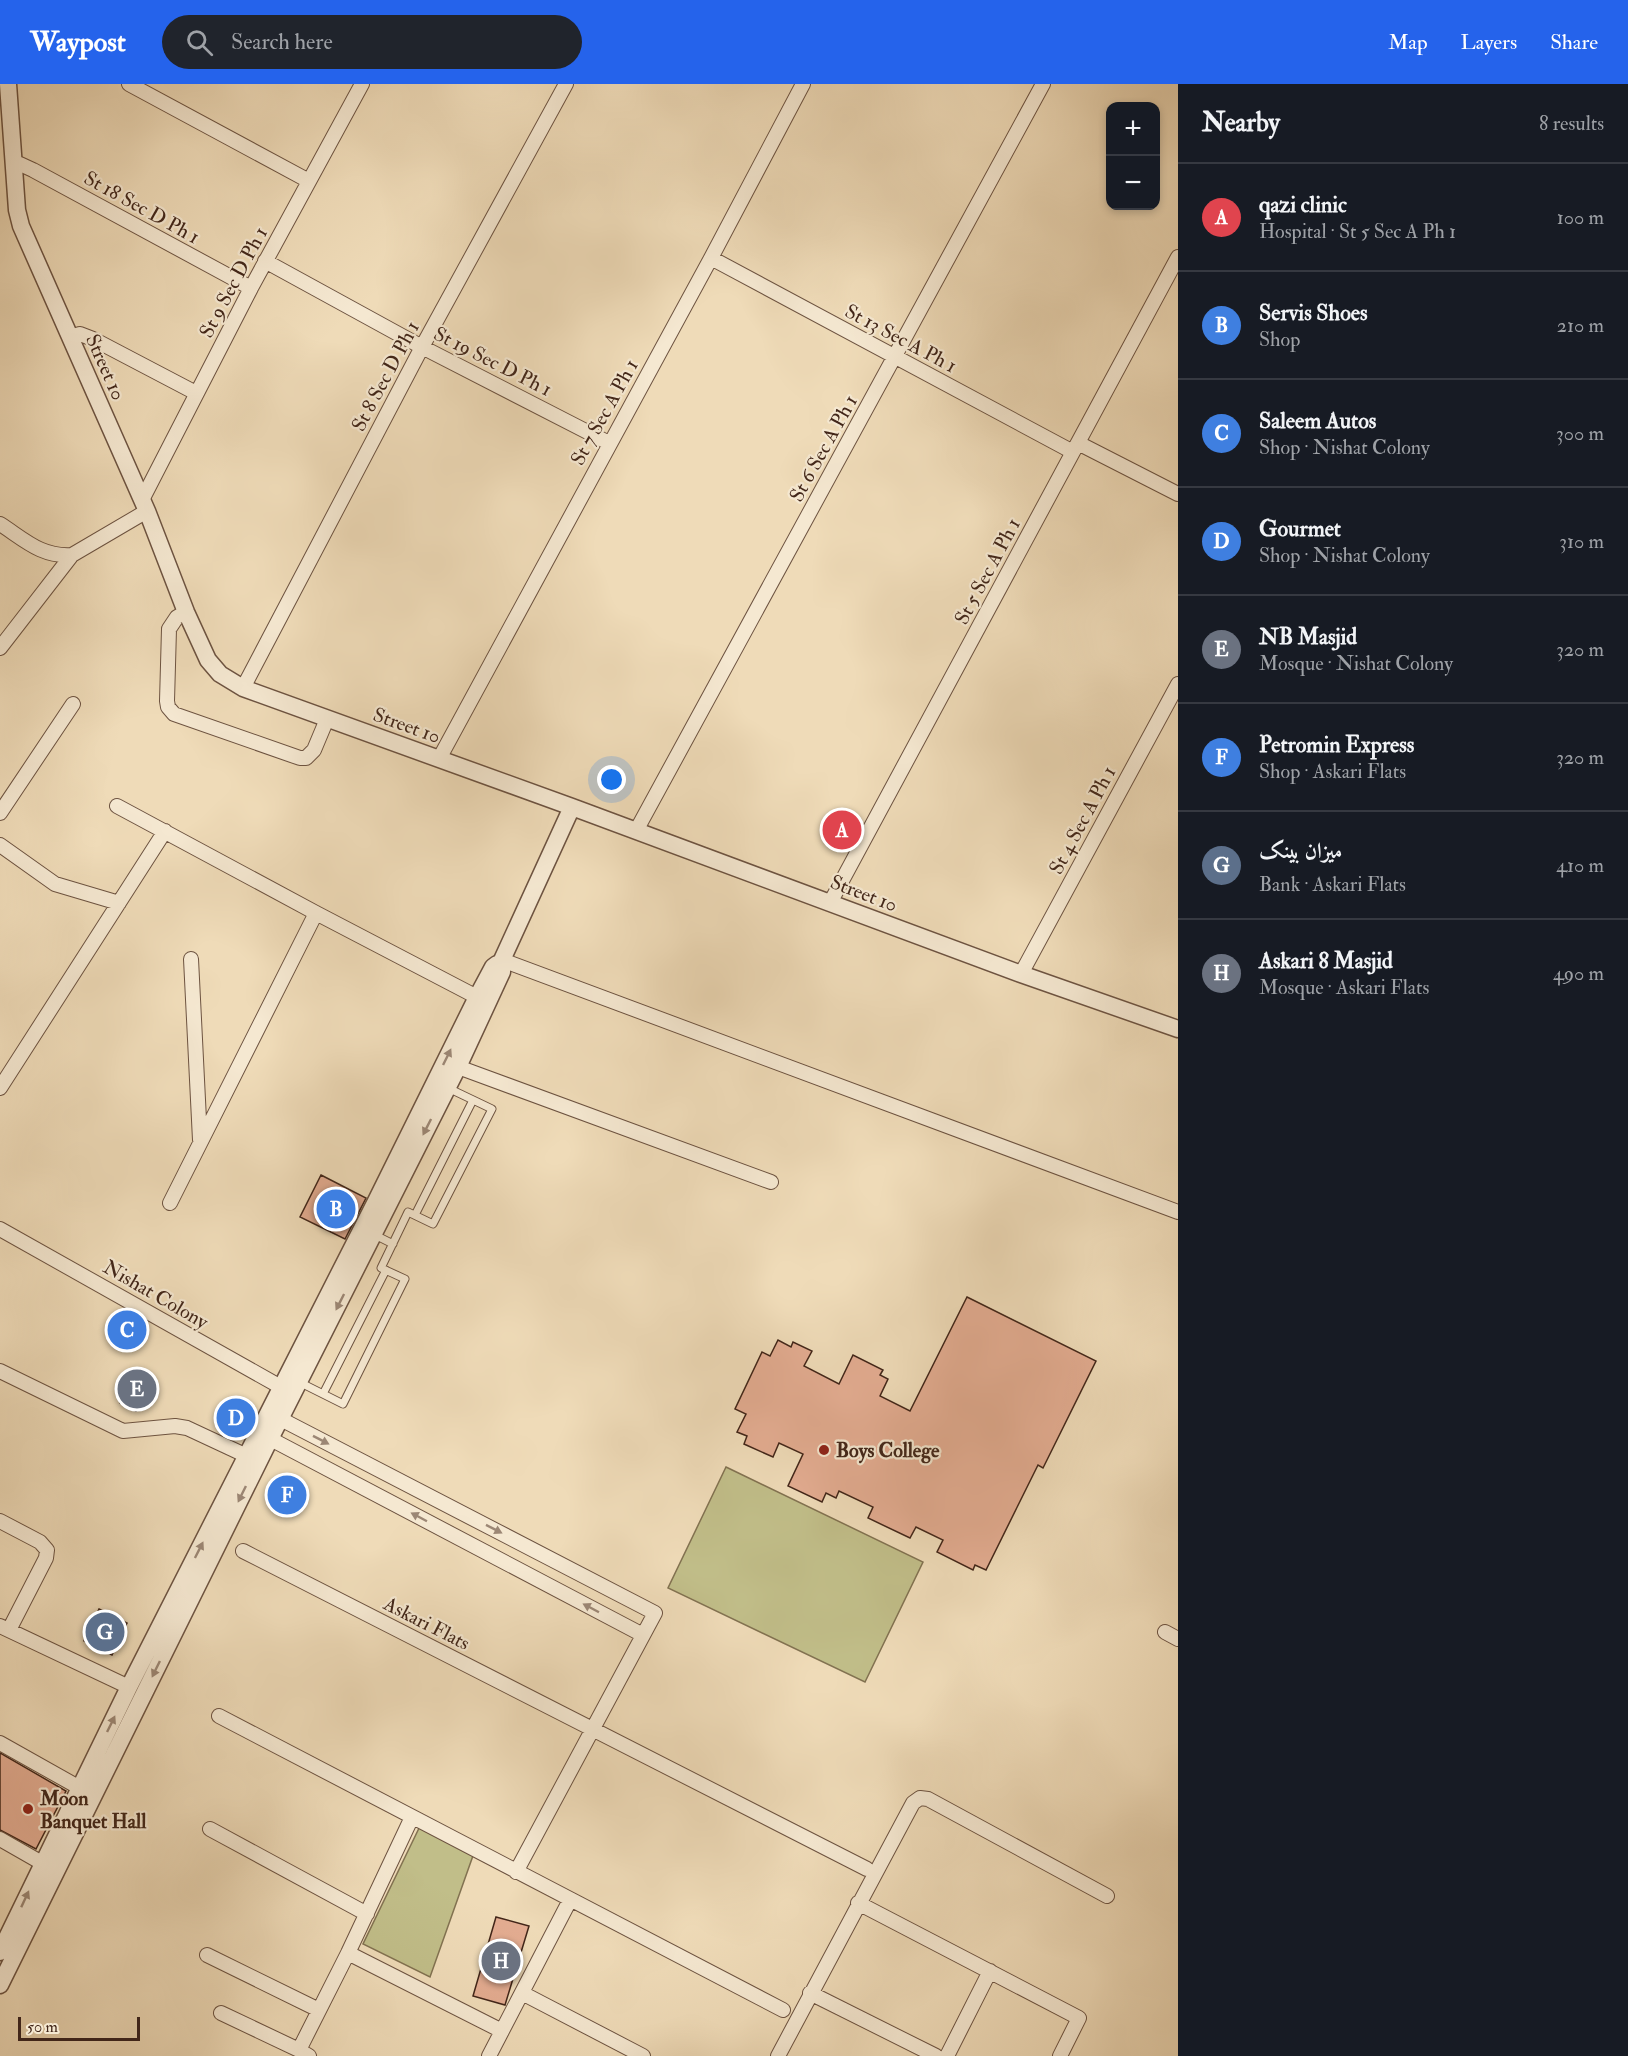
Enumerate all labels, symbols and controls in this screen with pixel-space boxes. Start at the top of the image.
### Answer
search box [162,15,582,69]
text: Waypost [30,25,126,60]
icon: search [183,26,216,59]
text: Search here [231,28,333,56]
text: Map [1388,29,1428,56]
text: Layers [1461,29,1517,56]
text: Share [1550,29,1598,56]
map controls [1106,102,1160,210]
button: + [1106,102,1160,156]
text: Nearby [1202,107,1280,139]
text: 8 results [1539,111,1604,136]
button: − [1106,156,1160,210]
street label: St 18 Sec D Ph 1 [80,165,204,249]
text: qazi clinic [1259,191,1347,219]
text: A [1215,205,1228,230]
text: 100 m [1557,205,1604,230]
text: Hospital · St 5 Sec A Ph 1 [1259,219,1456,244]
street label: St 9 Sec D Ph 1 [194,222,273,342]
street label: St 13 Sec A Ph 1 [841,299,961,378]
text: Servis Shoes [1259,299,1367,327]
text: B [1215,313,1228,338]
text: 210 m [1557,313,1604,338]
street label: St 8 Sec D Ph 1 [346,317,425,436]
street label: St 19 Sec D Ph 1 [430,321,556,402]
text: Shop [1259,327,1300,352]
street label: Street 10 [80,330,131,404]
street label: St 7 Sec A Ph 1 [565,355,644,470]
street label: St 6 Sec A Ph 1 [784,390,863,506]
text: Saleem Autos [1259,407,1376,435]
text: C [1214,421,1229,446]
text: 300 m [1556,421,1604,446]
text: Shop · Nishat Colony [1259,435,1430,460]
street label: St 5 Sec A Ph 1 [949,514,1026,629]
text: Gourmet [1259,515,1341,543]
text: D [1213,529,1230,554]
text: 310 m [1559,529,1604,554]
text: Shop · Nishat Colony [1259,543,1430,568]
text: NB Masjid [1259,623,1357,651]
text: E [1214,637,1229,662]
text: 320 m [1556,637,1604,662]
text: Mosque · Nishat Colony [1259,651,1453,676]
street label: Street 10 [370,702,444,749]
text: Petromin Express [1259,731,1414,759]
text: F [1215,745,1228,770]
text: 320 m [1556,745,1604,770]
text: Shop · Askari Flats [1259,759,1406,784]
street label: St 4 Sec A Ph 1 [1043,762,1121,879]
your location [597,765,626,794]
pin: A [822,808,862,852]
text: میزان بینک [1259,837,1342,865]
text: G [1213,853,1230,878]
text: 410 m [1556,853,1604,878]
street label: Street 10 [827,869,901,918]
text: Bank · Askari Flats [1259,872,1406,897]
text: Askari 8 Masjid [1259,947,1393,975]
text: H [1213,961,1230,986]
text: 490 m [1553,961,1604,986]
text: Mosque · Askari Flats [1259,975,1429,1000]
one-way arrow [443,1049,452,1066]
one-way arrow [423,1119,432,1136]
pin: B [316,1186,356,1232]
street label: Nishat Colony [99,1254,213,1334]
one-way arrow [335,1293,344,1310]
pin: C [108,1308,146,1352]
pin: E [118,1366,156,1412]
pin: D [216,1396,256,1440]
one-way arrow [313,1435,330,1444]
place label: Boys College [836,1438,940,1464]
marker: Boys College [817,1443,831,1457]
pin: F [268,1472,306,1518]
one-way arrow [237,1486,247,1503]
one-way arrow [410,1512,427,1522]
one-way arrow [486,1525,503,1534]
one-way arrow [194,1542,204,1559]
street label: Askari Flats [379,1591,474,1656]
one-way arrow [583,1603,600,1613]
pin: G [86,1610,124,1654]
one-way arrow [151,1661,160,1678]
one-way arrow [107,1716,116,1733]
place label: Moon Banquet Hall [39,1786,147,1835]
marker: Moon Banquet Hall [21,1802,35,1816]
one-way arrow [20,1891,29,1908]
pin: H [482,1938,520,1984]
scale bar [18,2014,140,2042]
text: 50 m [27,2017,58,2037]

